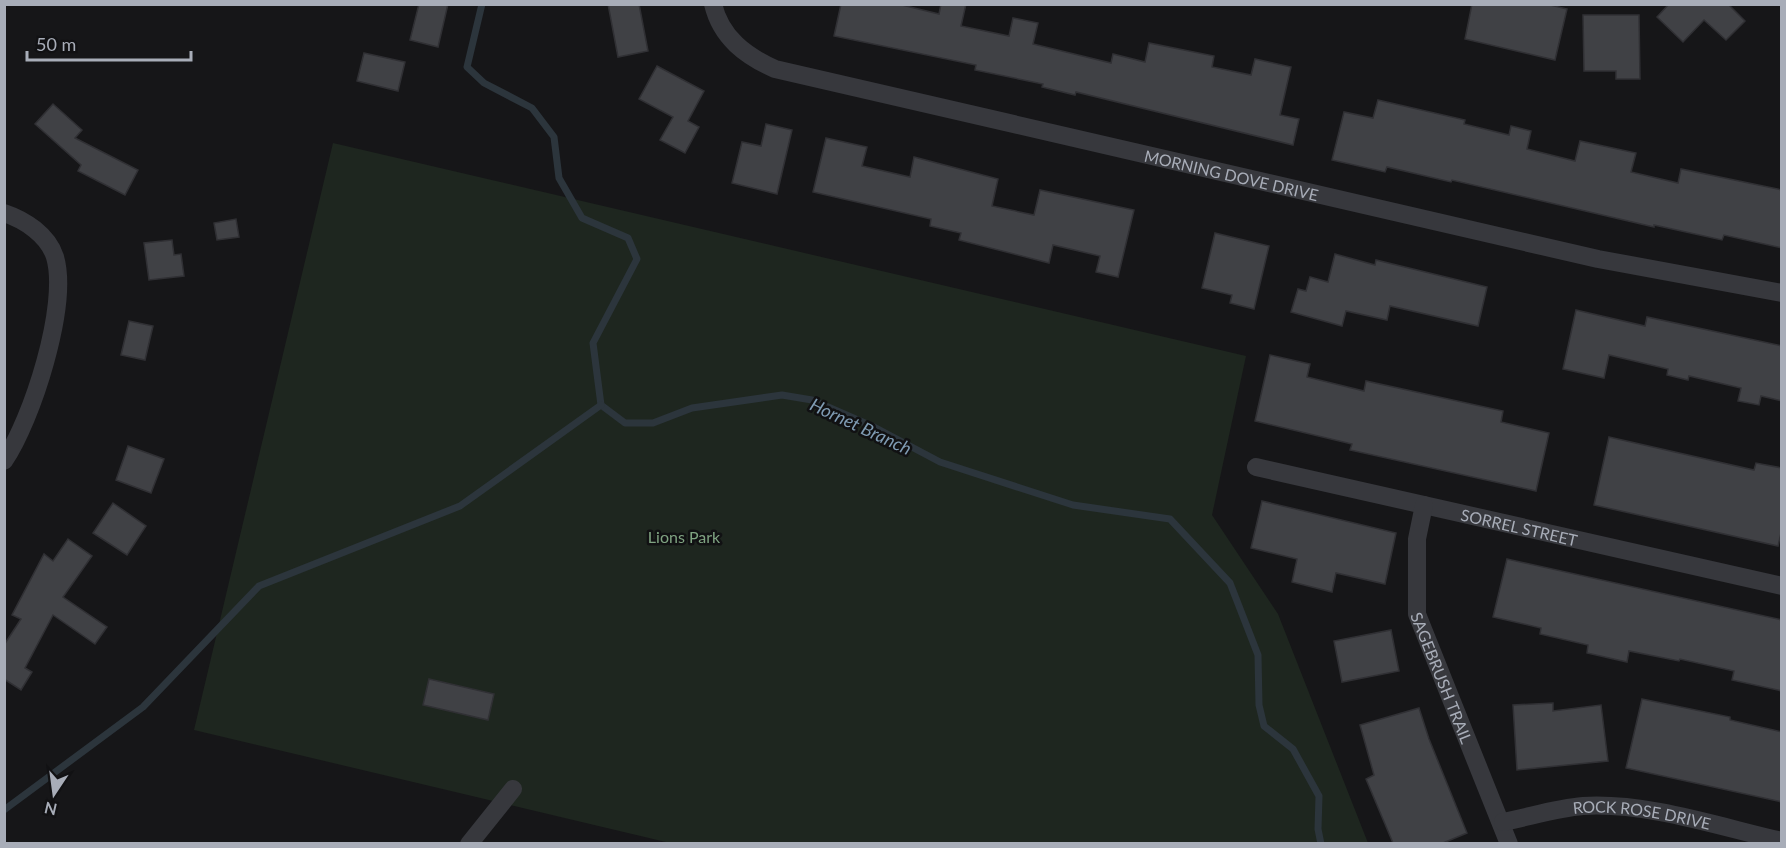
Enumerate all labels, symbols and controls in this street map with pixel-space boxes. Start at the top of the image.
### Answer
scale bar [27,24,190,62]
text: 50 m [36,33,76,55]
street label: MORNING DOVE DRIVE [1143,145,1321,204]
water label: Hornet Branch [807,393,915,459]
street label: SORREL STREET [1459,504,1580,549]
park label: Lions Park [648,527,721,546]
street label: SAGEBRUSH TRAIL [1408,609,1477,746]
north arrow [24,764,84,824]
street label: ROCK ROSE DRIVE [1572,796,1713,832]
text: N [42,798,59,820]

